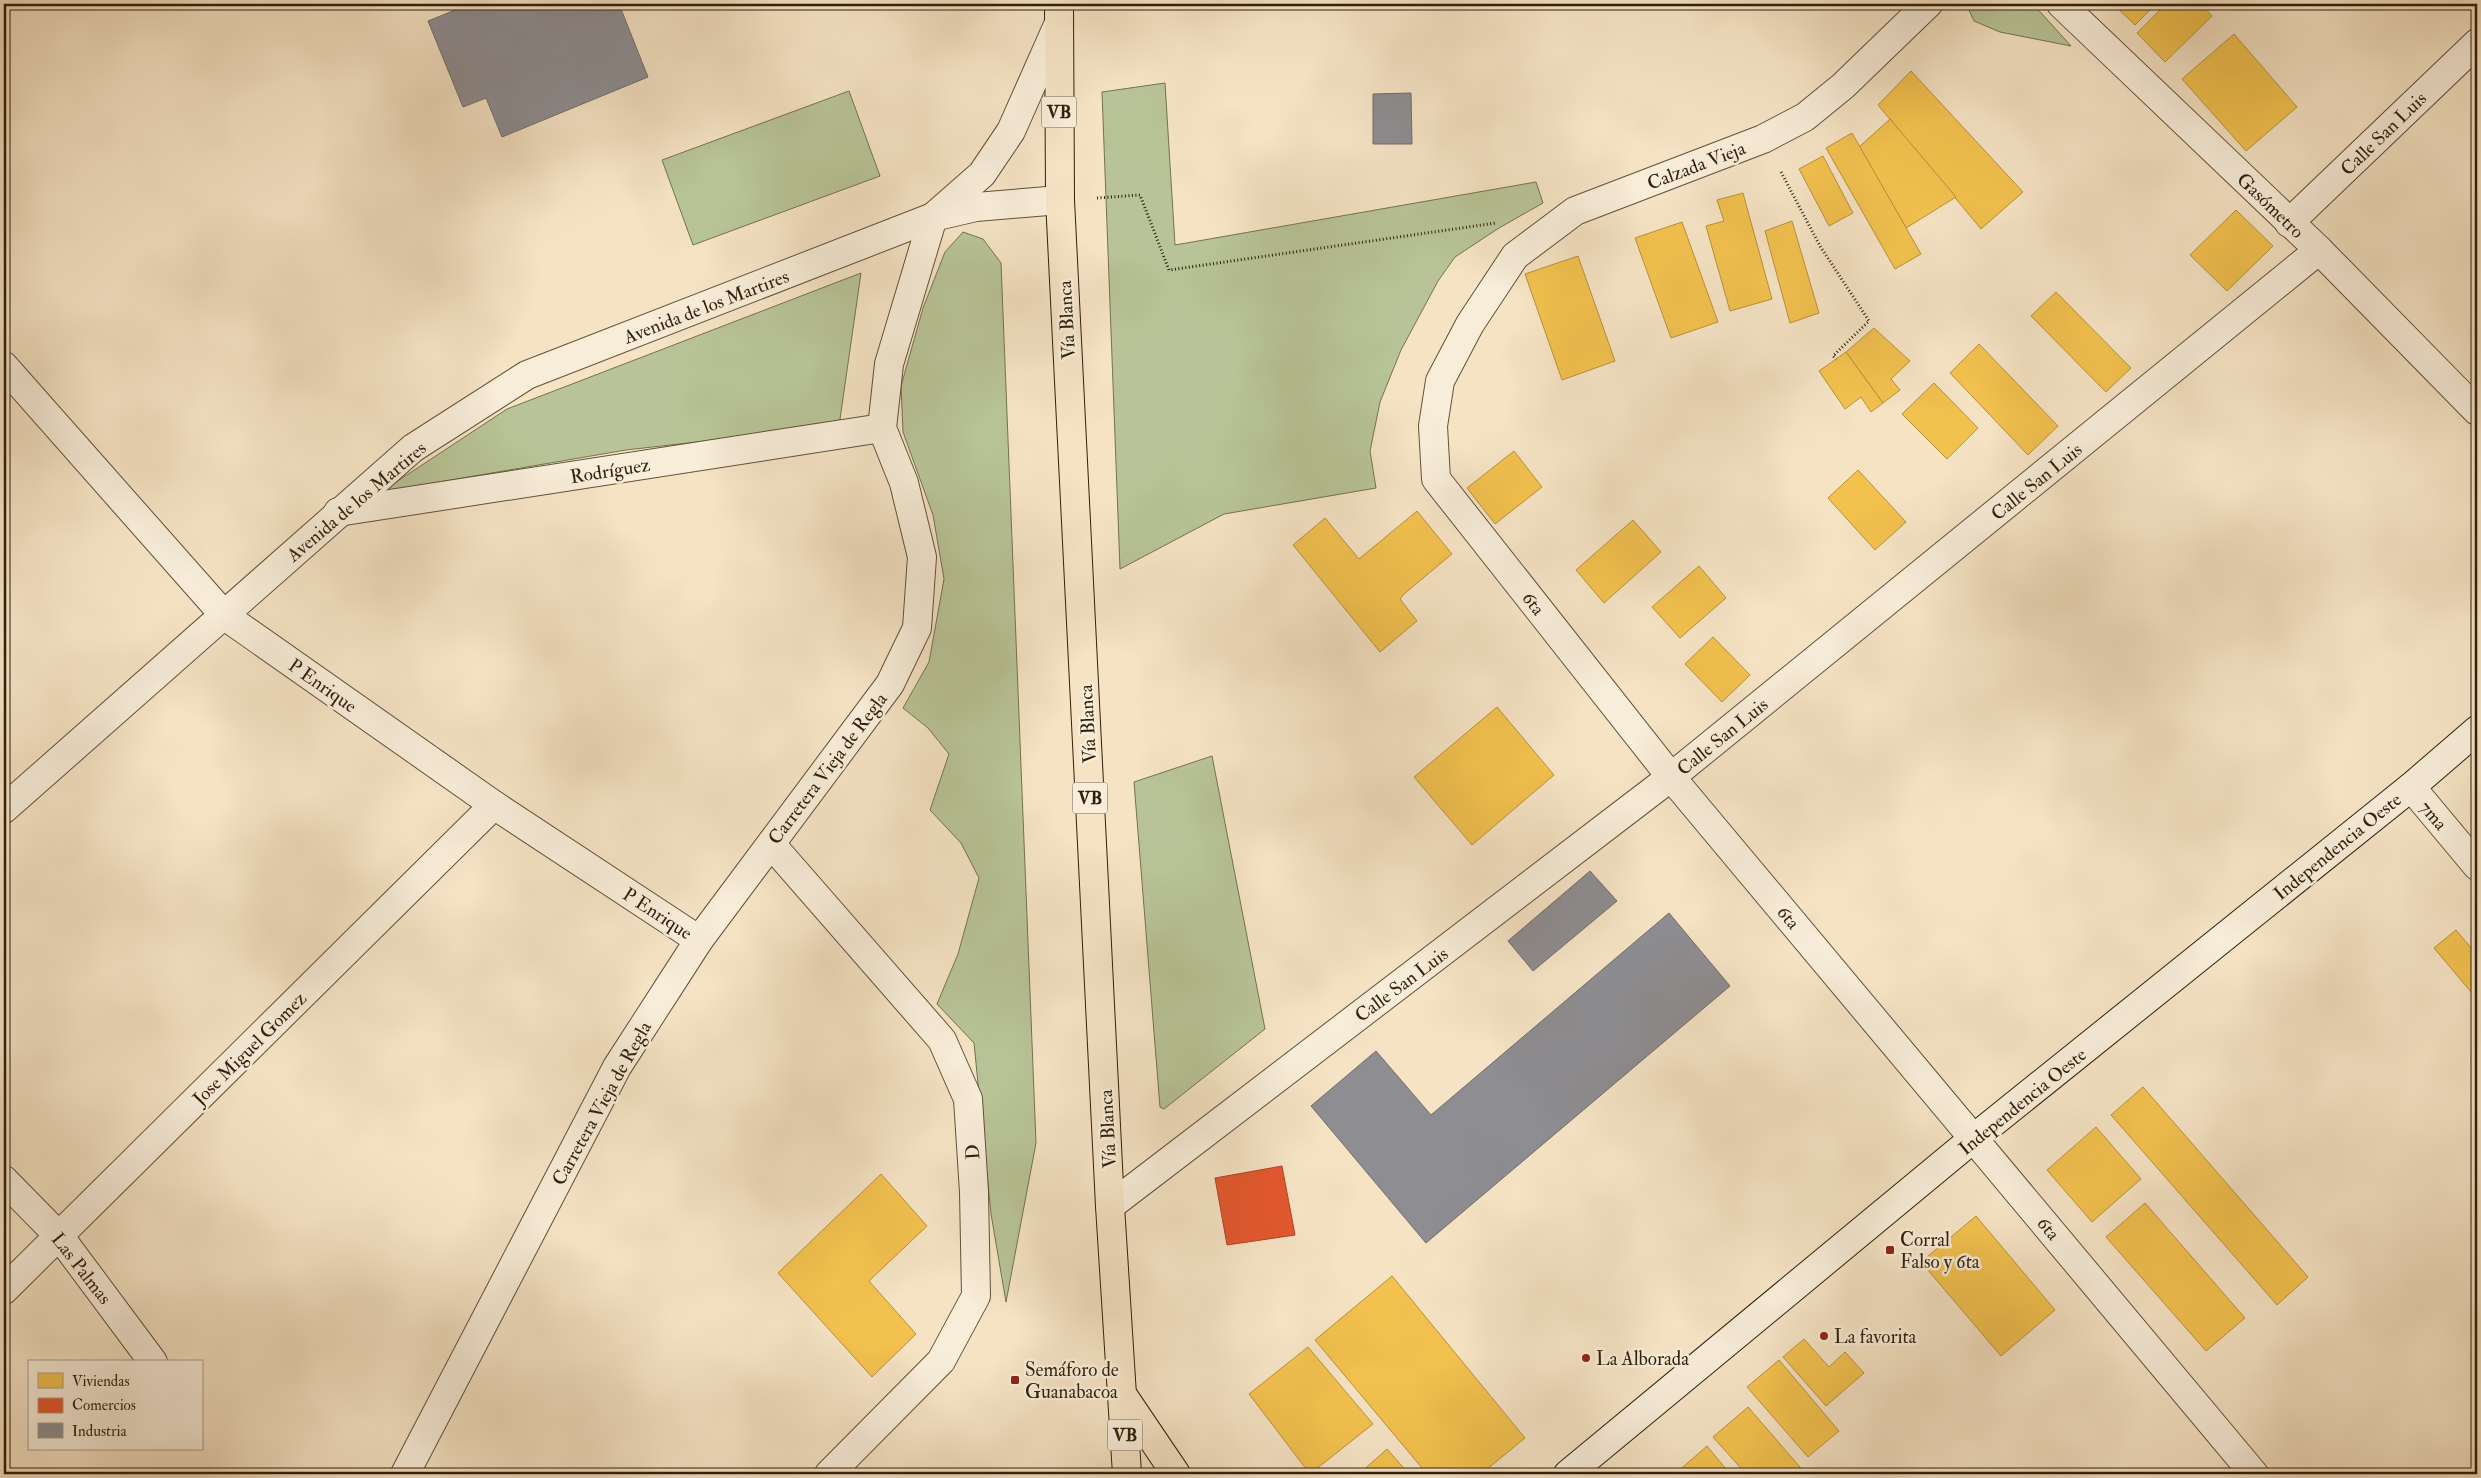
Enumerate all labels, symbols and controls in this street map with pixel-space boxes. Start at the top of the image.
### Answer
street label: Calle San Luis [2336,87,2432,181]
road number: VB [1042,96,1076,128]
street label: Calzada Vieja [1644,136,1749,196]
street label: Gasómetro [2232,168,2309,244]
street label: Avenida de los Martires [619,264,792,350]
street label: Vía Blanca [1053,280,1081,360]
street label: Avenida de los Martires [281,436,431,568]
street label: Calle San Luis [1986,438,2087,526]
street label: Rodríguez [569,453,652,489]
street label: 6ta [1517,587,1550,620]
street label: P Enrique [283,654,361,718]
street label: Vía Blanca [1074,684,1102,764]
street label: Carretera Vieja de Regla [763,688,893,849]
street label: Calle San Luis [1672,693,1773,781]
road number: VB [1072,782,1108,814]
street label: Independencia Oeste [2269,788,2407,906]
street label: 7ma [2414,796,2453,835]
street label: P Enrique [618,882,697,945]
street label: 6ta [1771,901,1805,935]
street label: Calle San Luis [1350,942,1453,1028]
street label: Jose Miguel Gomez [187,987,312,1111]
street label: Carretera Vieja de Regla [547,1017,657,1190]
street label: Independencia Oeste [1954,1043,2092,1161]
street label: Vía Blanca [1094,1089,1122,1169]
street label: D [960,1143,986,1160]
street label: 6ta [2031,1212,2065,1246]
street label: Las Palmas [46,1228,117,1309]
place label: Corral Falso y 6ta [1900,1228,1980,1274]
marker: Corral Falso y 6ta [1884,1244,1896,1256]
place label: La favorita [1834,1325,1917,1349]
marker: La favorita [1818,1330,1830,1342]
place label: La Alborada [1596,1347,1689,1371]
marker: La Alborada [1580,1352,1592,1364]
place label: Semáforo de Guanabacoa [1025,1358,1119,1404]
legend [28,1360,202,1450]
text: Viviendas [72,1372,130,1391]
marker: Semáforo de Guanabacoa [1009,1374,1021,1386]
text: Comercios [72,1396,136,1415]
road number: VB [1108,1420,1142,1450]
text: Industria [72,1422,127,1441]

